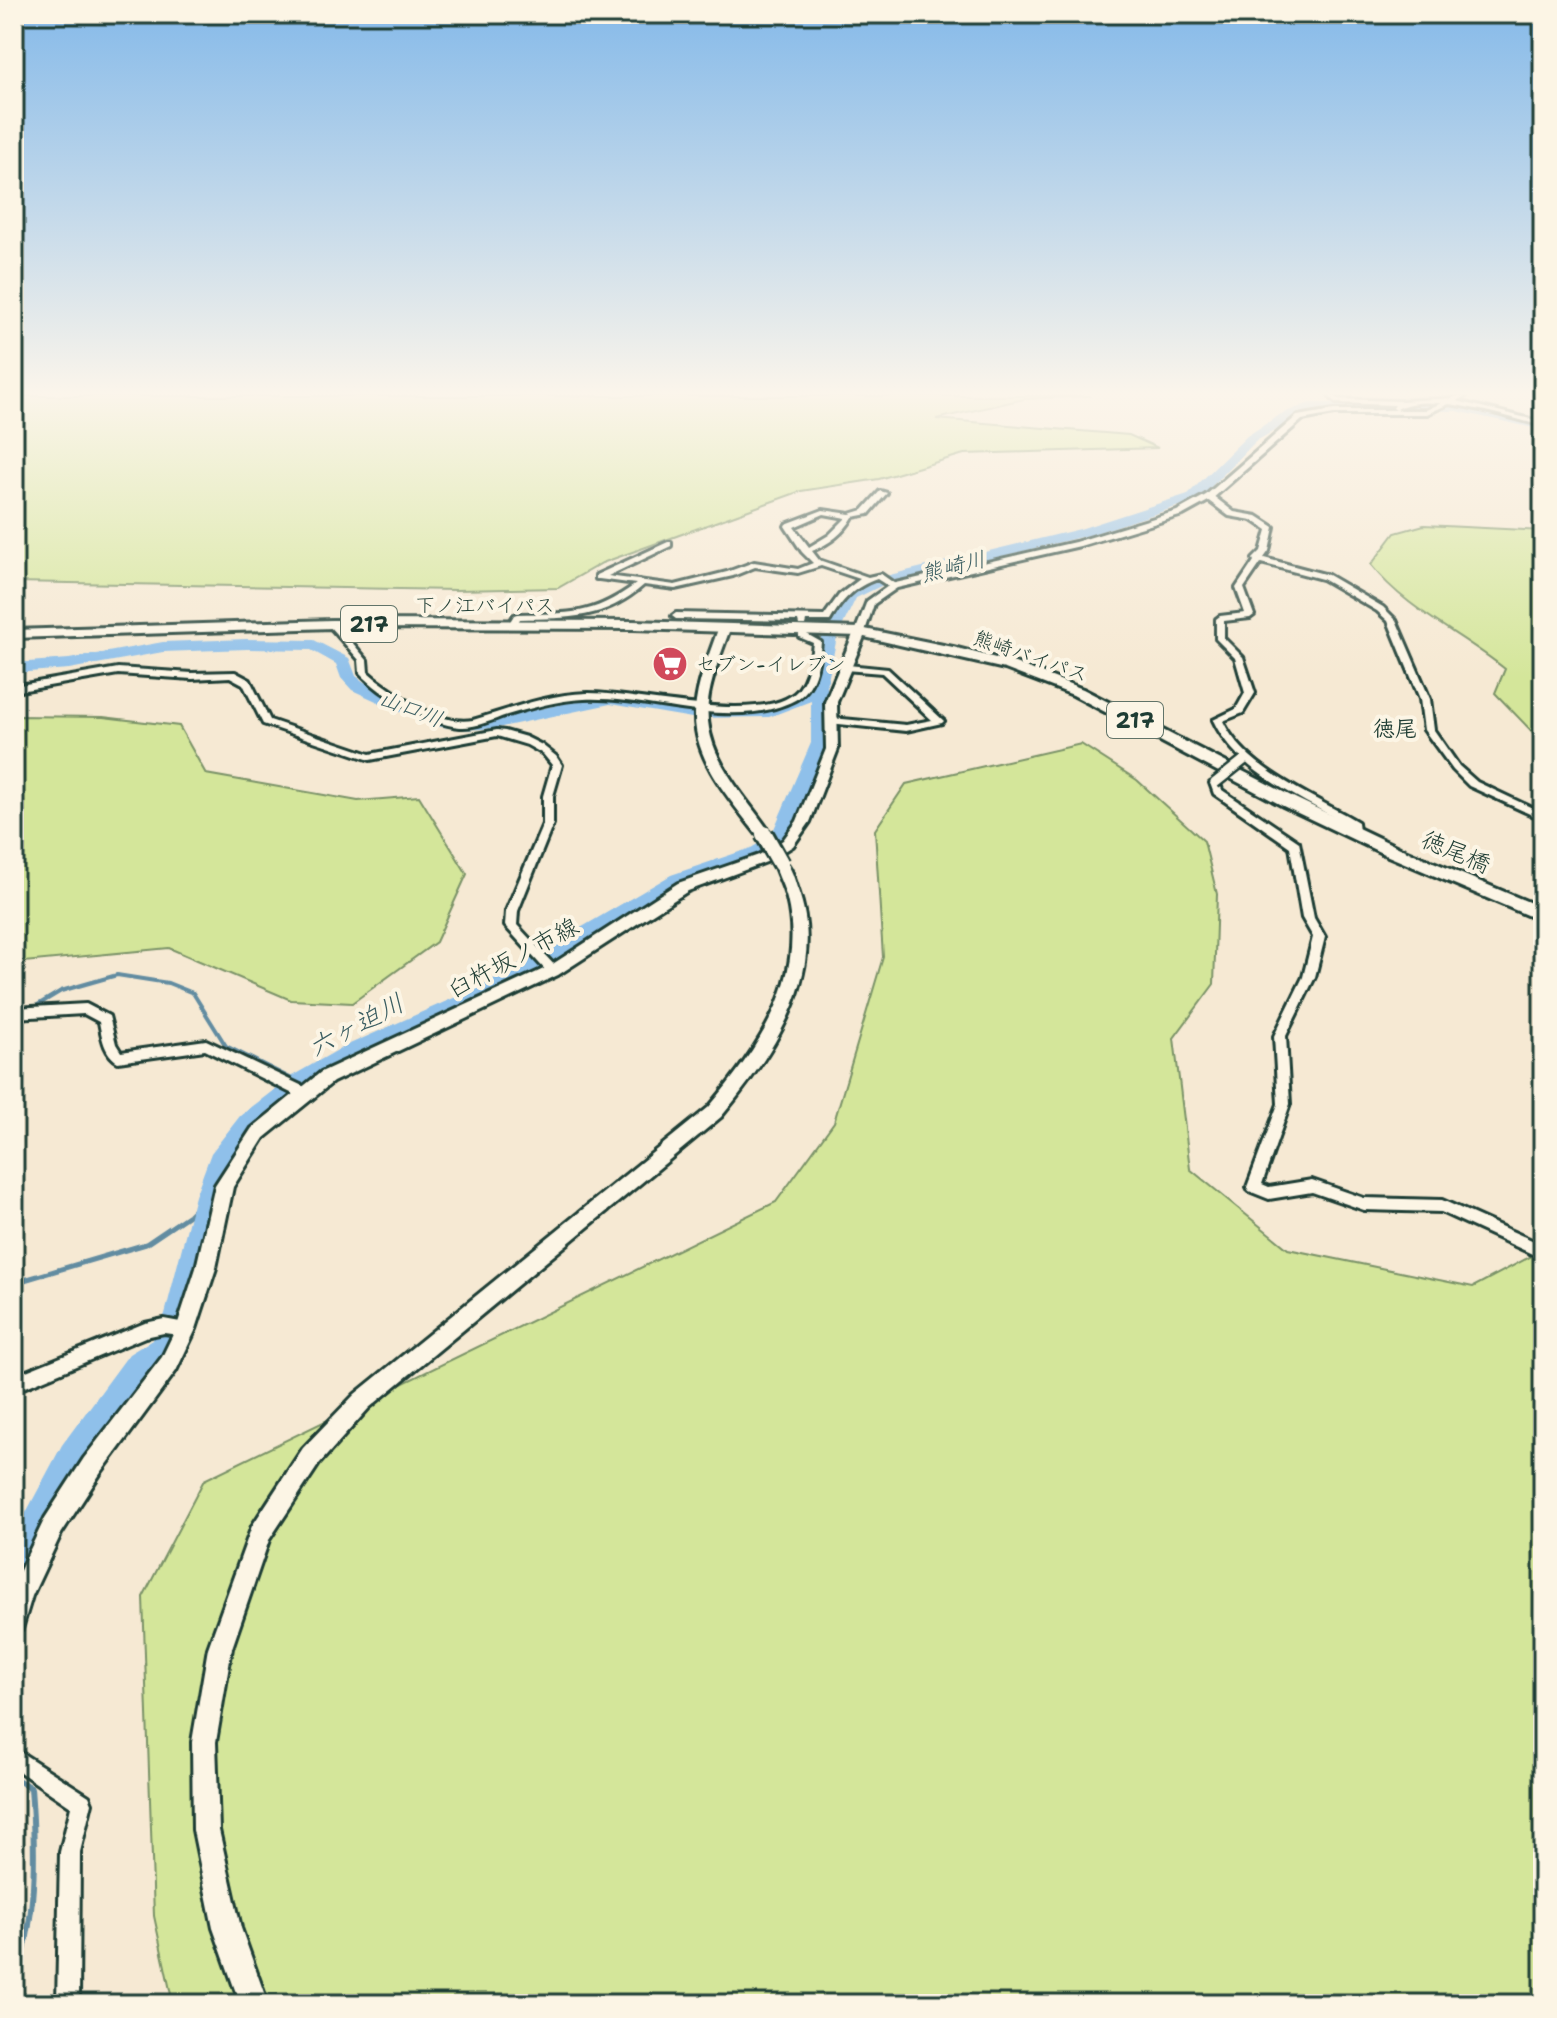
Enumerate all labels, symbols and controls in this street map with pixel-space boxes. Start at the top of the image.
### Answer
water label: 熊崎川 [918,544,989,589]
street label: 下ノ江バイパス [415,592,555,618]
road number: 217 [341,606,397,642]
street label: 熊崎バイパス [970,624,1092,688]
supermarket icon: セブン-イレブン [651,645,689,683]
place label: セブン-イレブン [696,651,846,677]
water label: 山口川 [375,683,447,734]
road number: 217 [1107,702,1163,738]
district label: 徳尾 [1373,714,1417,743]
street label: 徳尾橋 [1417,823,1495,881]
street label: 臼杵坂ノ市線 [442,910,584,1006]
water label: 六ヶ迫川 [302,985,410,1064]

